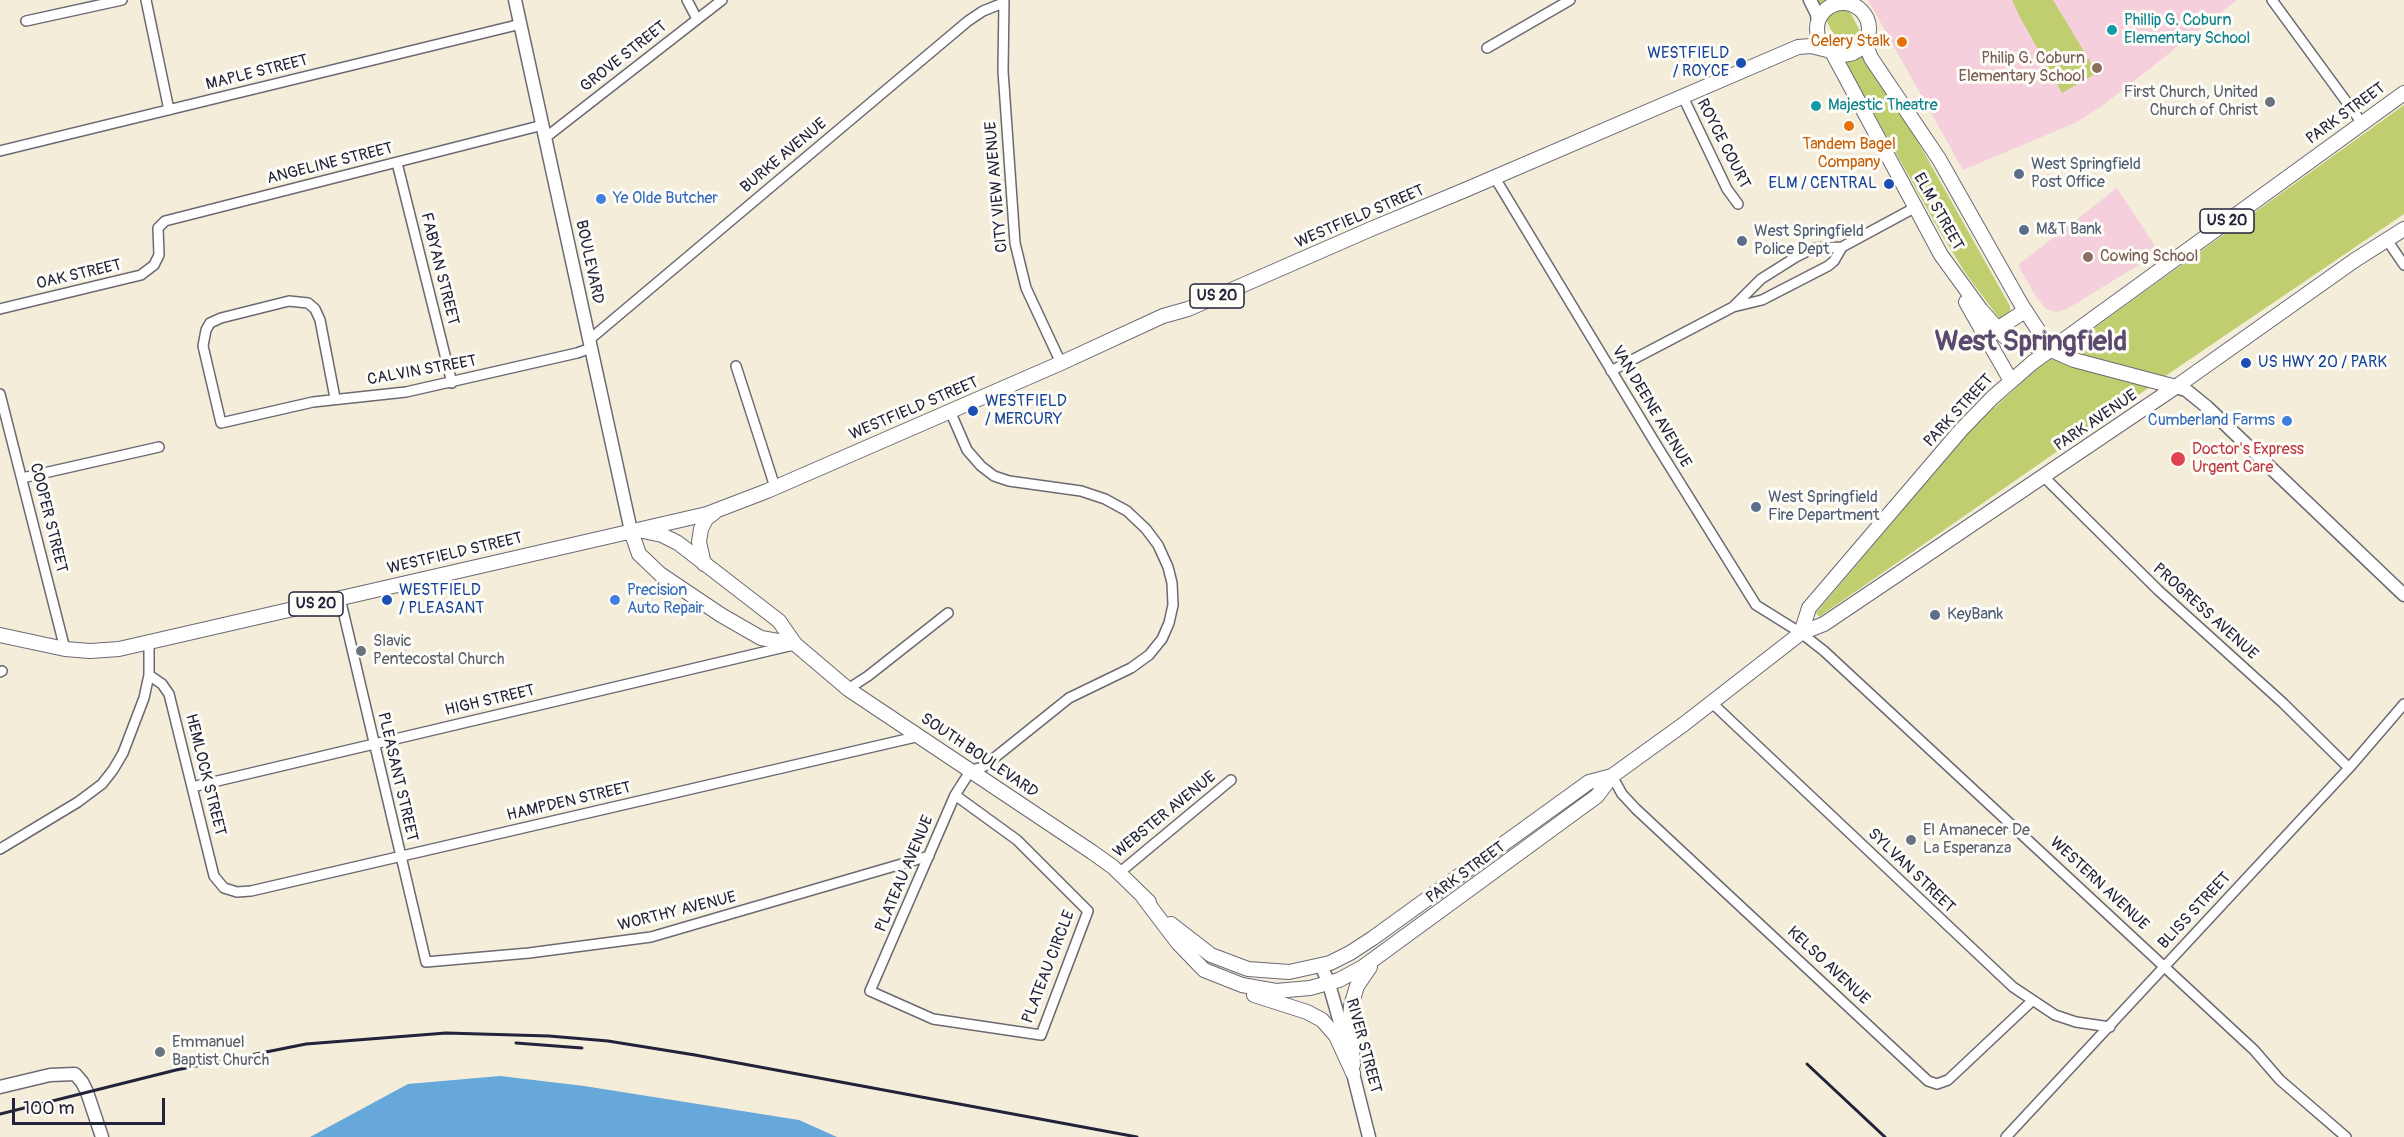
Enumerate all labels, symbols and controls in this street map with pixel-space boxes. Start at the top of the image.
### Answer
place label: Phillip G. Coburn Elementary School [2124,11,2250,49]
street label: GROVE STREET [577,17,671,97]
marker: Phillip G. Coburn Elementary School [2105,23,2119,37]
place label: Celery Stalk [1811,32,1890,52]
marker: Celery Stalk [1895,35,1909,49]
place label: WESTFIELD / ROYCE [1647,44,1729,82]
place label: Philip G. Coburn Elementary School [1959,49,2085,87]
street label: MAPLE STREET [204,51,310,95]
marker: WESTFIELD / ROYCE [1734,56,1748,70]
marker: Philip G. Coburn Elementary School [2090,61,2104,75]
street label: PARK STREET [2303,79,2389,149]
place label: First Church, United Church of Christ [2124,83,2258,121]
marker: First Church, United Church of Christ [2263,95,2277,109]
street label: ROYCE COURT [1692,96,1754,192]
place label: Majestic Theatre [1828,96,1938,116]
marker: Majestic Theatre [1809,99,1823,113]
street label: BURKE AVENUE [737,114,831,198]
marker: Tandem Bagel Company [1842,119,1856,133]
street label: CITY VIEW AVENUE [982,120,1012,254]
place label: Tandem Bagel Company [1802,135,1896,173]
street label: ANGELINE STREET [265,139,395,189]
place label: West Springfield Post Office [2031,155,2141,193]
marker: West Springfield Post Office [2012,167,2026,181]
street label: ELM STREET [1909,170,1967,254]
place label: ELM / CENTRAL [1769,174,1877,194]
marker: ELM / CENTRAL [1882,177,1896,191]
street label: WESTFIELD STREET [1293,181,1427,253]
place label: Ye Olde Butcher [613,189,718,209]
marker: Ye Olde Butcher [594,192,608,206]
road number: US 20 [2200,209,2254,233]
street label: FABYAN STREET [416,211,462,327]
street label: BOULEVARD [571,218,607,306]
place label: M&T Bank [2036,220,2102,240]
place label: West Springfield Police Dept [1754,222,1864,260]
marker: M&T Bank [2017,223,2031,237]
marker: West Springfield Police Dept [1735,234,1749,248]
place label: Cowing School [2100,247,2198,267]
marker: Cowing School [2081,250,2095,264]
street label: OAK STREET [35,256,123,294]
road number: US 20 [1190,284,1244,308]
district label: West Springfield [1935,326,2127,360]
street label: VAN DEENE AVENUE [1607,343,1695,471]
street label: CALVIN STREET [366,352,478,390]
place label: US HWY 20 / PARK [2258,353,2387,373]
marker: US HWY 20 / PARK [2239,356,2253,370]
street label: PARK STREET [1920,371,1998,451]
street label: WESTFIELD STREET [847,373,981,445]
street label: PARK AVENUE [2051,386,2141,456]
place label: WESTFIELD / MERCURY [985,392,1067,430]
marker: WESTFIELD / MERCURY [966,404,980,418]
place label: Cumberland Farms [2148,411,2275,431]
marker: Cumberland Farms [2280,414,2294,428]
place label: Doctor's Express Urgent Care [2192,440,2304,478]
marker: Doctor's Express Urgent Care [2169,450,2187,468]
street label: COOPER STREET [25,461,71,575]
place label: West Springfield Fire Department [1768,488,1879,526]
marker: West Springfield Fire Department [1749,500,1763,514]
street label: WESTFIELD STREET [386,529,524,579]
street label: PROGRESS AVENUE [2148,560,2262,664]
place label: WESTFIELD / PLEASANT [399,581,484,619]
place label: Precision Auto Repair [627,581,704,619]
road number: US 20 [289,592,343,616]
marker: WESTFIELD / PLEASANT [380,593,394,607]
marker: Precision Auto Repair [608,593,622,607]
place label: KeyBank [1947,605,2003,625]
marker: KeyBank [1928,608,1942,622]
place label: Slavic Pentecostal Church [373,632,504,670]
marker: Slavic Pentecostal Church [354,644,368,658]
street label: HIGH STREET [443,681,537,721]
street label: PLEASANT STREET [373,710,421,844]
street label: SOUTH BOULEVARD [917,710,1041,802]
street label: HEMLOCK STREET [181,712,229,838]
street label: WEBSTER AVENUE [1110,768,1220,862]
street label: HAMPDEN STREET [505,778,633,826]
street label: PLATEAU AVENUE [872,813,938,935]
place label: El Amanecer De La Esperanza [1923,821,2030,859]
street label: SYLVAN STREET [1863,825,1959,917]
marker: El Amanecer De La Esperanza [1904,833,1918,847]
street label: WESTERN AVENUE [2046,833,2152,935]
street label: PARK STREET [1423,838,1509,908]
street label: BLISS STREET [2155,869,2235,953]
street label: WORTHY AVENUE [616,888,738,936]
street label: PLATEAU CIRCLE [1019,908,1079,1026]
street label: KELSO AVENUE [1783,923,1873,1009]
street label: RIVER STREET [1341,996,1385,1096]
place label: Emmanuel Baptist Church [172,1033,269,1071]
marker: Emmanuel Baptist Church [153,1045,167,1059]
scale bar [15,1086,168,1124]
text: 100 m [23,1097,75,1120]

